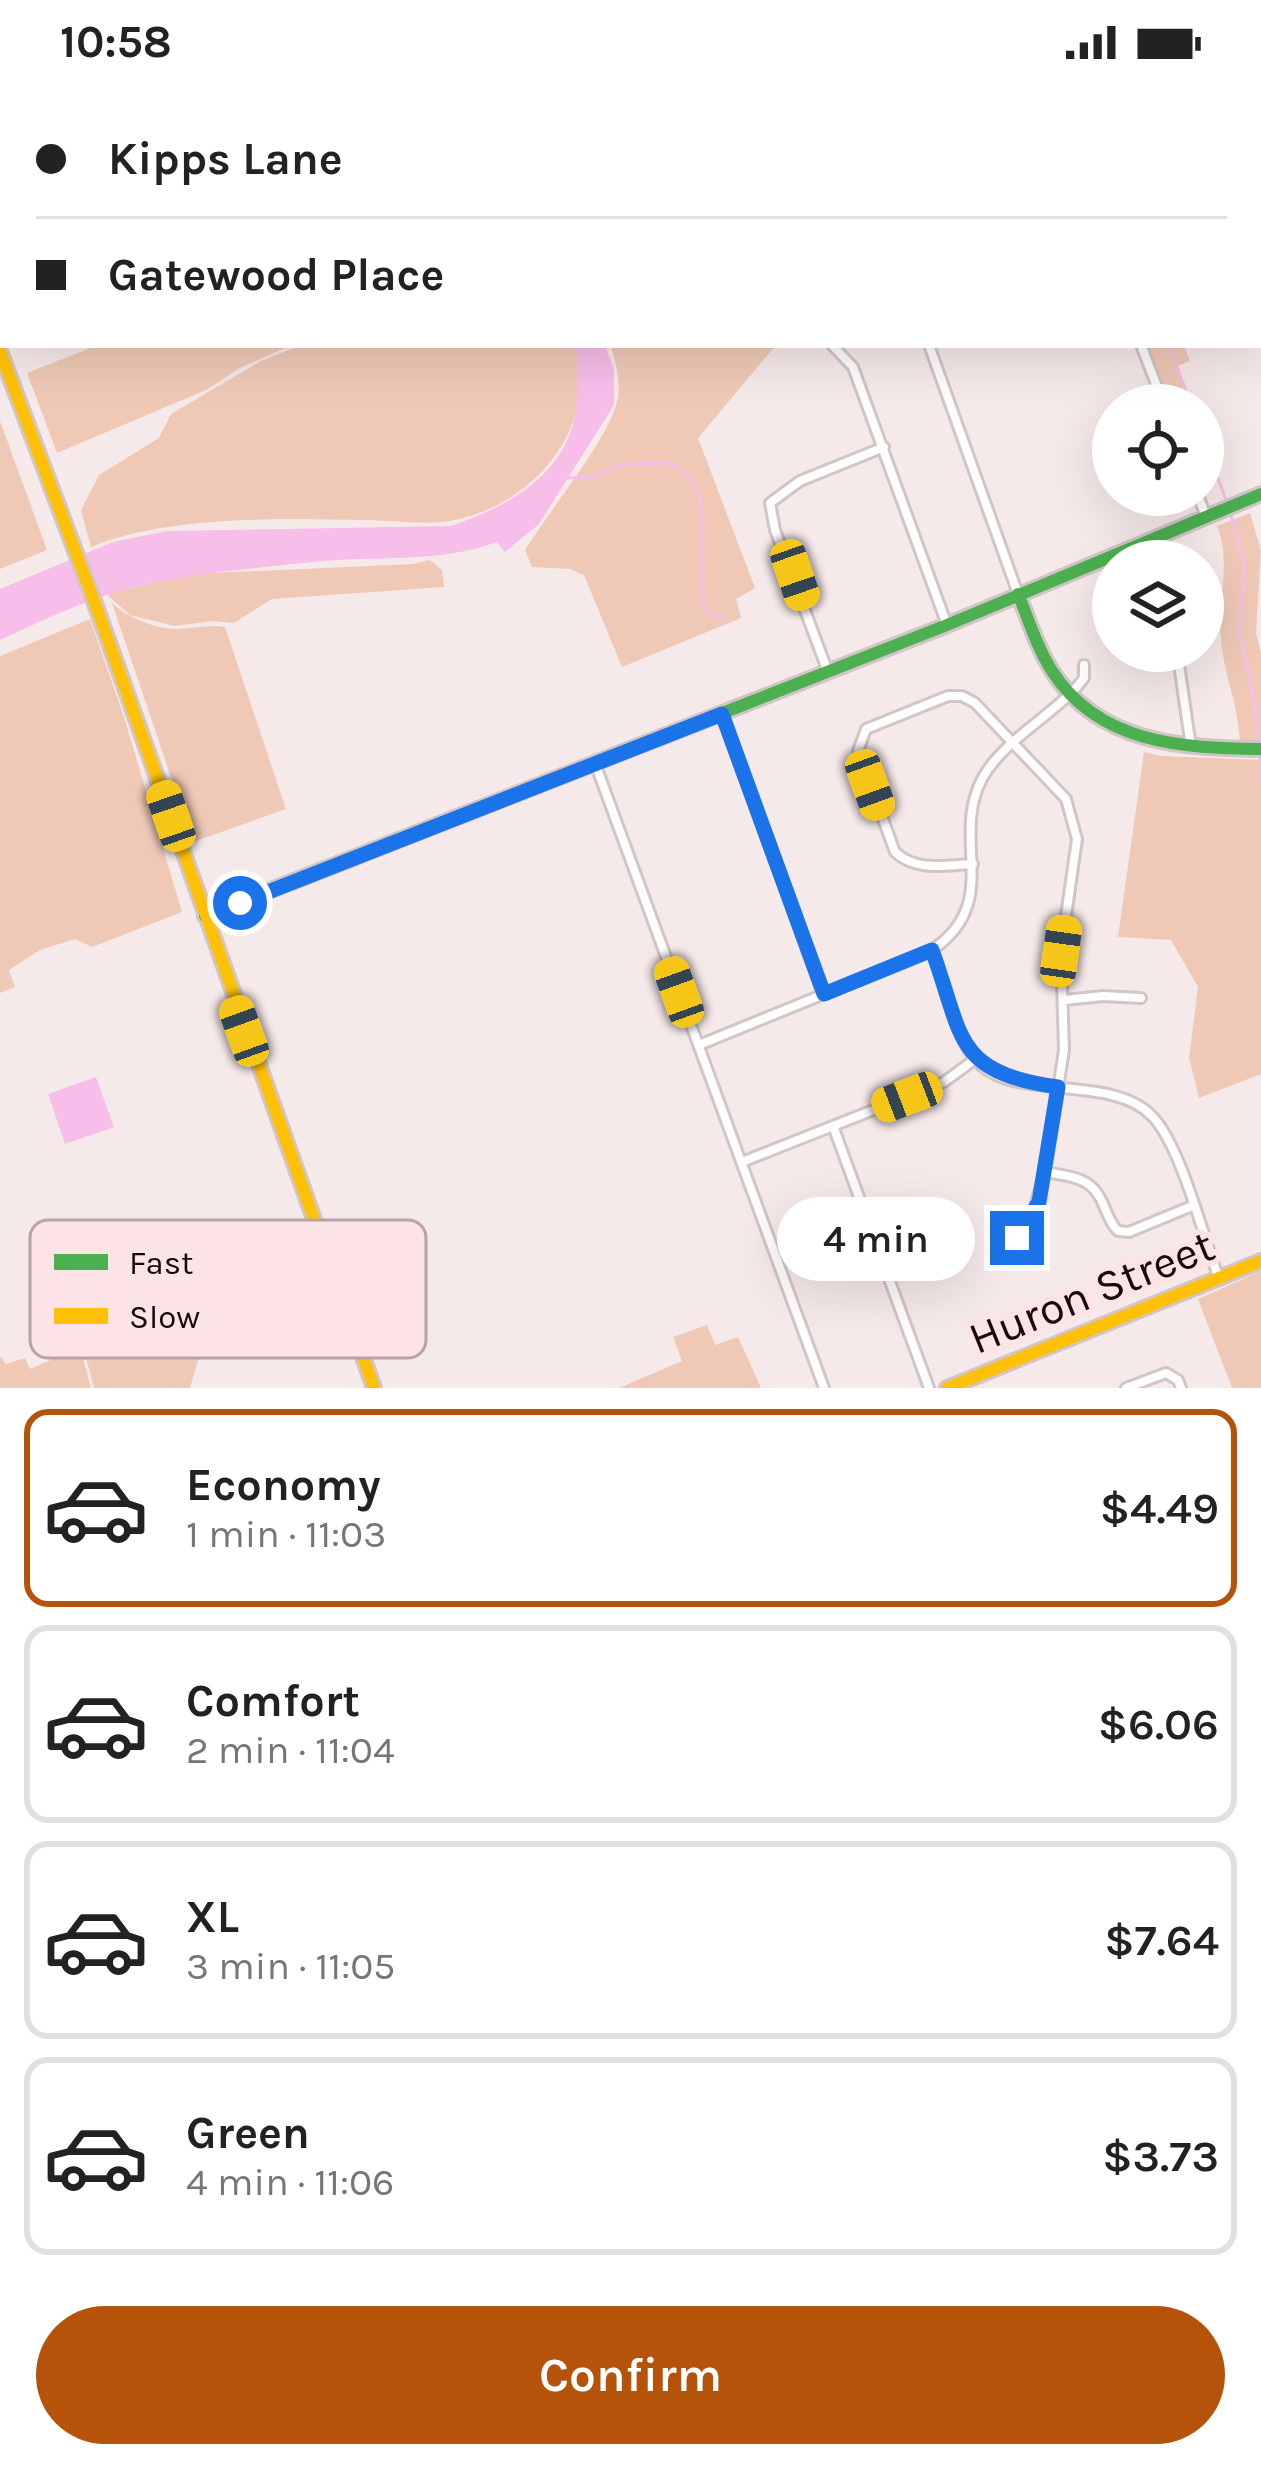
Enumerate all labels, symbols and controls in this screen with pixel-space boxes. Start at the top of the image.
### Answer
text: 10:58 [60,16,172,68]
text: Kipps Lane [108,133,343,185]
text: Gatewood Place [108,249,444,301]
map controls [1092,384,1224,672]
button: locate [1092,384,1224,516]
car [766,535,824,615]
button: layers [1092,540,1224,672]
car [841,745,899,825]
car [142,776,200,856]
route start [213,876,267,930]
car [1038,913,1084,989]
car [650,952,708,1032]
car [215,991,273,1071]
car [867,1067,947,1127]
callout: 4 min [777,1196,975,1280]
route end [990,1211,1044,1265]
text: 4 min [823,1216,929,1262]
street label: Huron Street [961,1219,1221,1365]
legend [30,1220,426,1358]
text: Fast [129,1244,193,1282]
text: Slow [129,1298,200,1336]
icon: car [42,1454,150,1562]
text: Economy [186,1459,381,1511]
text: $4.49 [1100,1482,1219,1534]
text: 1 min · 11:03 [186,1511,386,1557]
icon: car [42,1670,150,1778]
text: Comfort [186,1675,360,1727]
text: $6.06 [1098,1698,1219,1750]
text: 2 min · 11:04 [186,1727,395,1773]
icon: car [42,1886,150,1994]
text: XL [186,1891,239,1943]
text: $7.64 [1104,1914,1219,1966]
text: 3 min · 11:05 [186,1943,395,1989]
icon: car [42,2102,150,2210]
text: Green [186,2107,310,2159]
text: $3.73 [1102,2130,1219,2182]
text: 4 min · 11:06 [186,2159,394,2205]
button: Confirm [36,2306,1225,2444]

